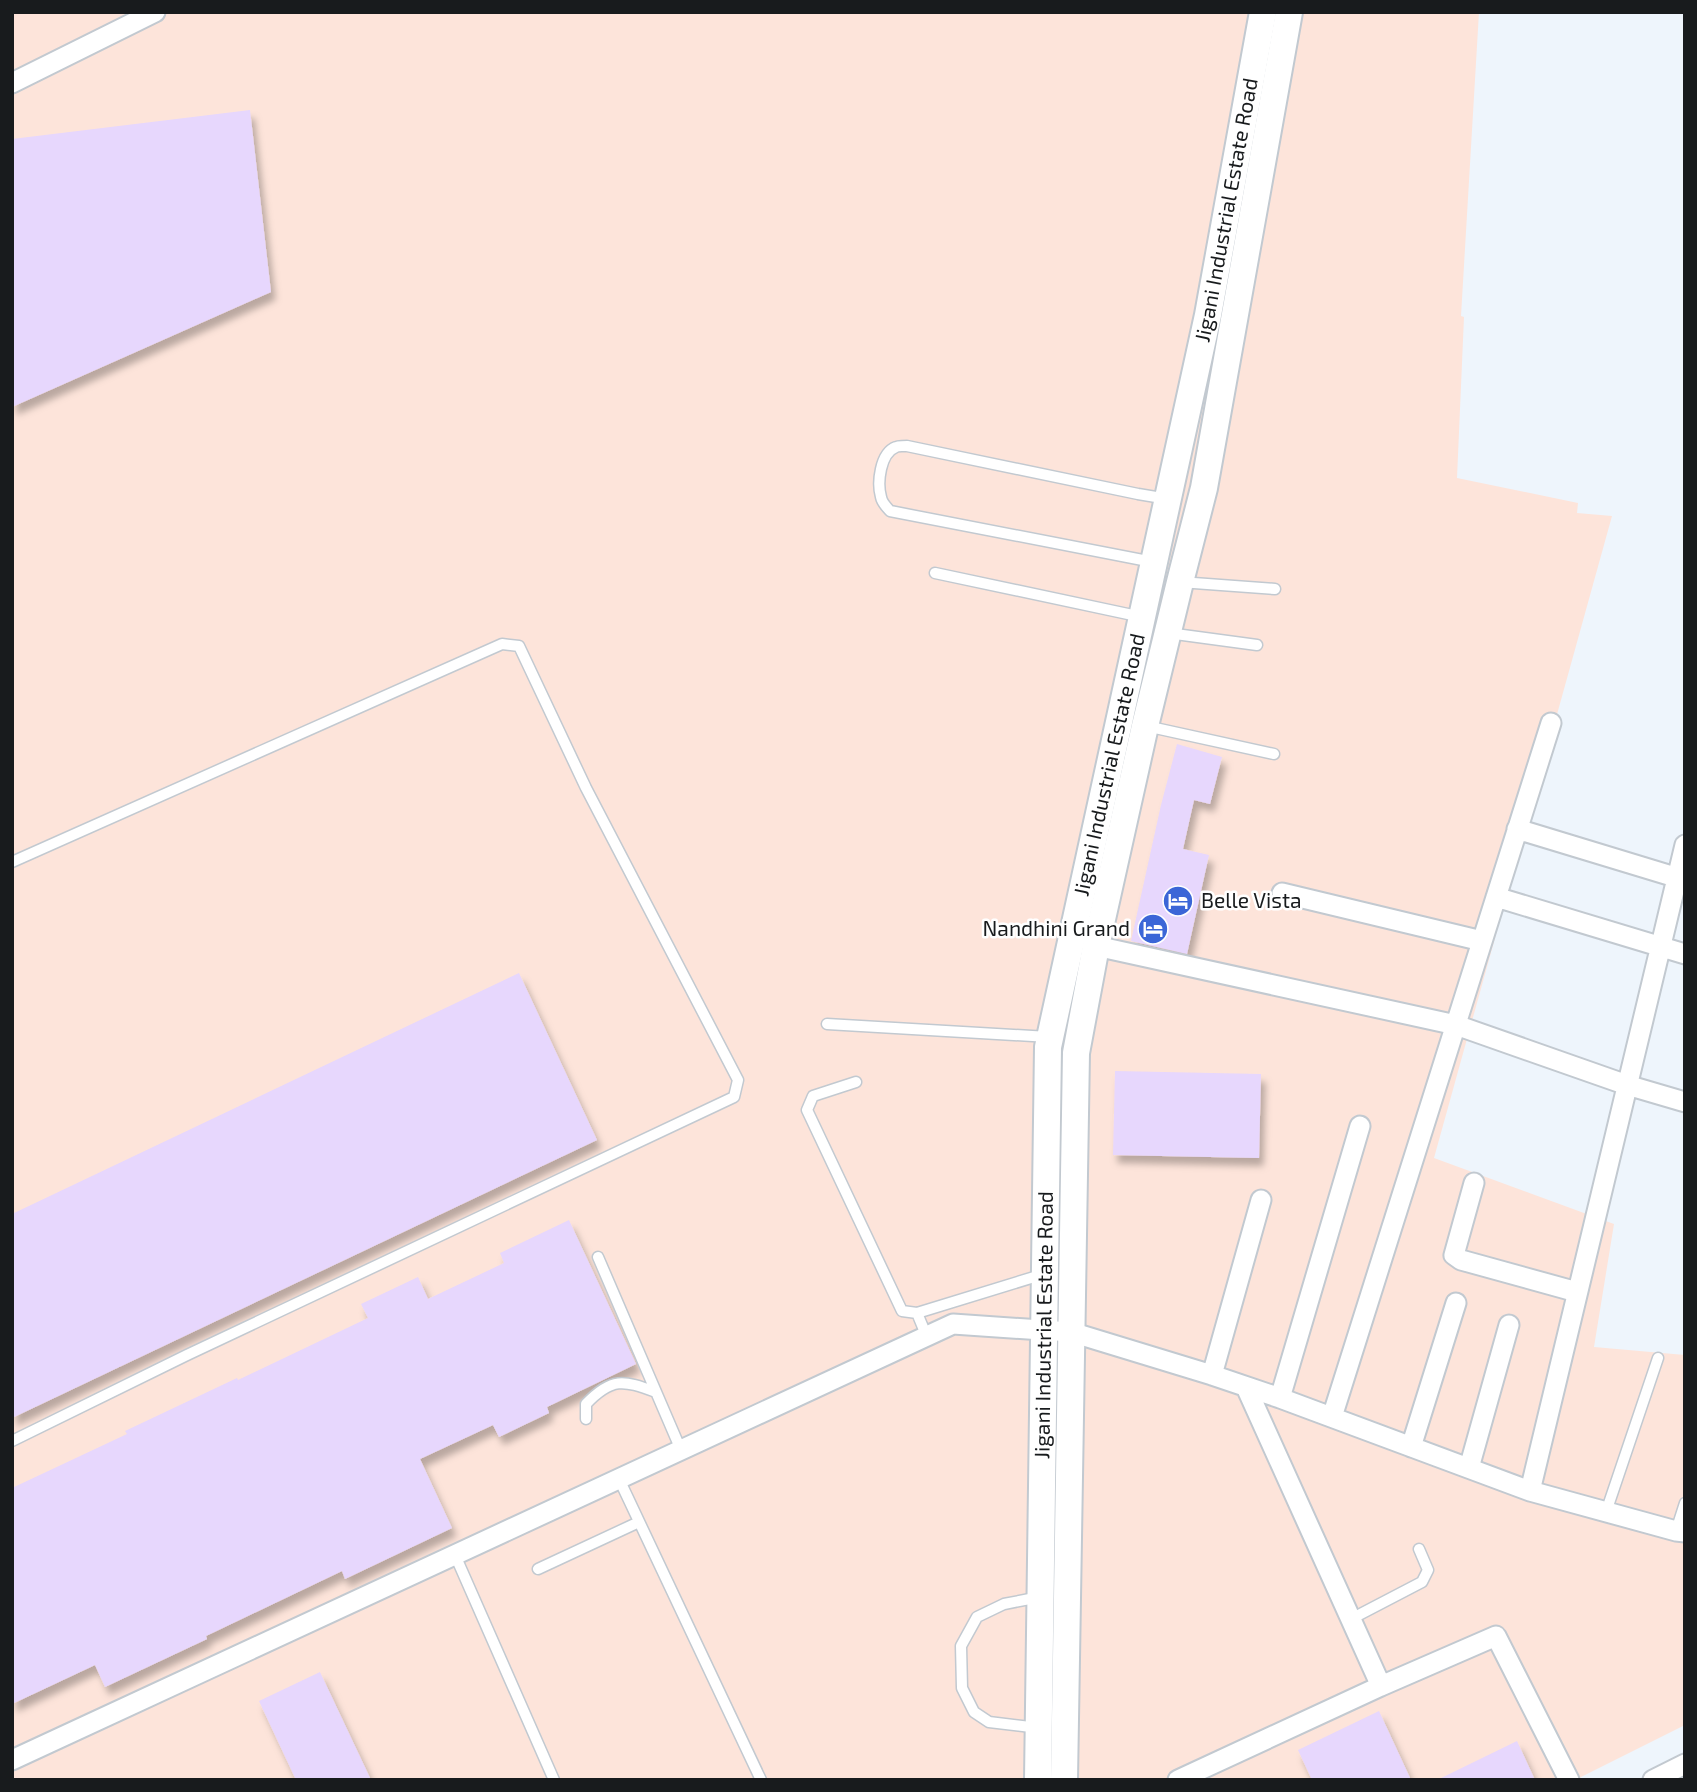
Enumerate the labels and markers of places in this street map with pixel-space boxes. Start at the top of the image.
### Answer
hotel icon: Belle Vista [1161,884,1195,918]
place label: Belle Vista [1201,887,1301,912]
hotel icon: Nandhini Grand [1136,912,1170,946]
place label: Nandhini Grand [983,915,1130,940]

